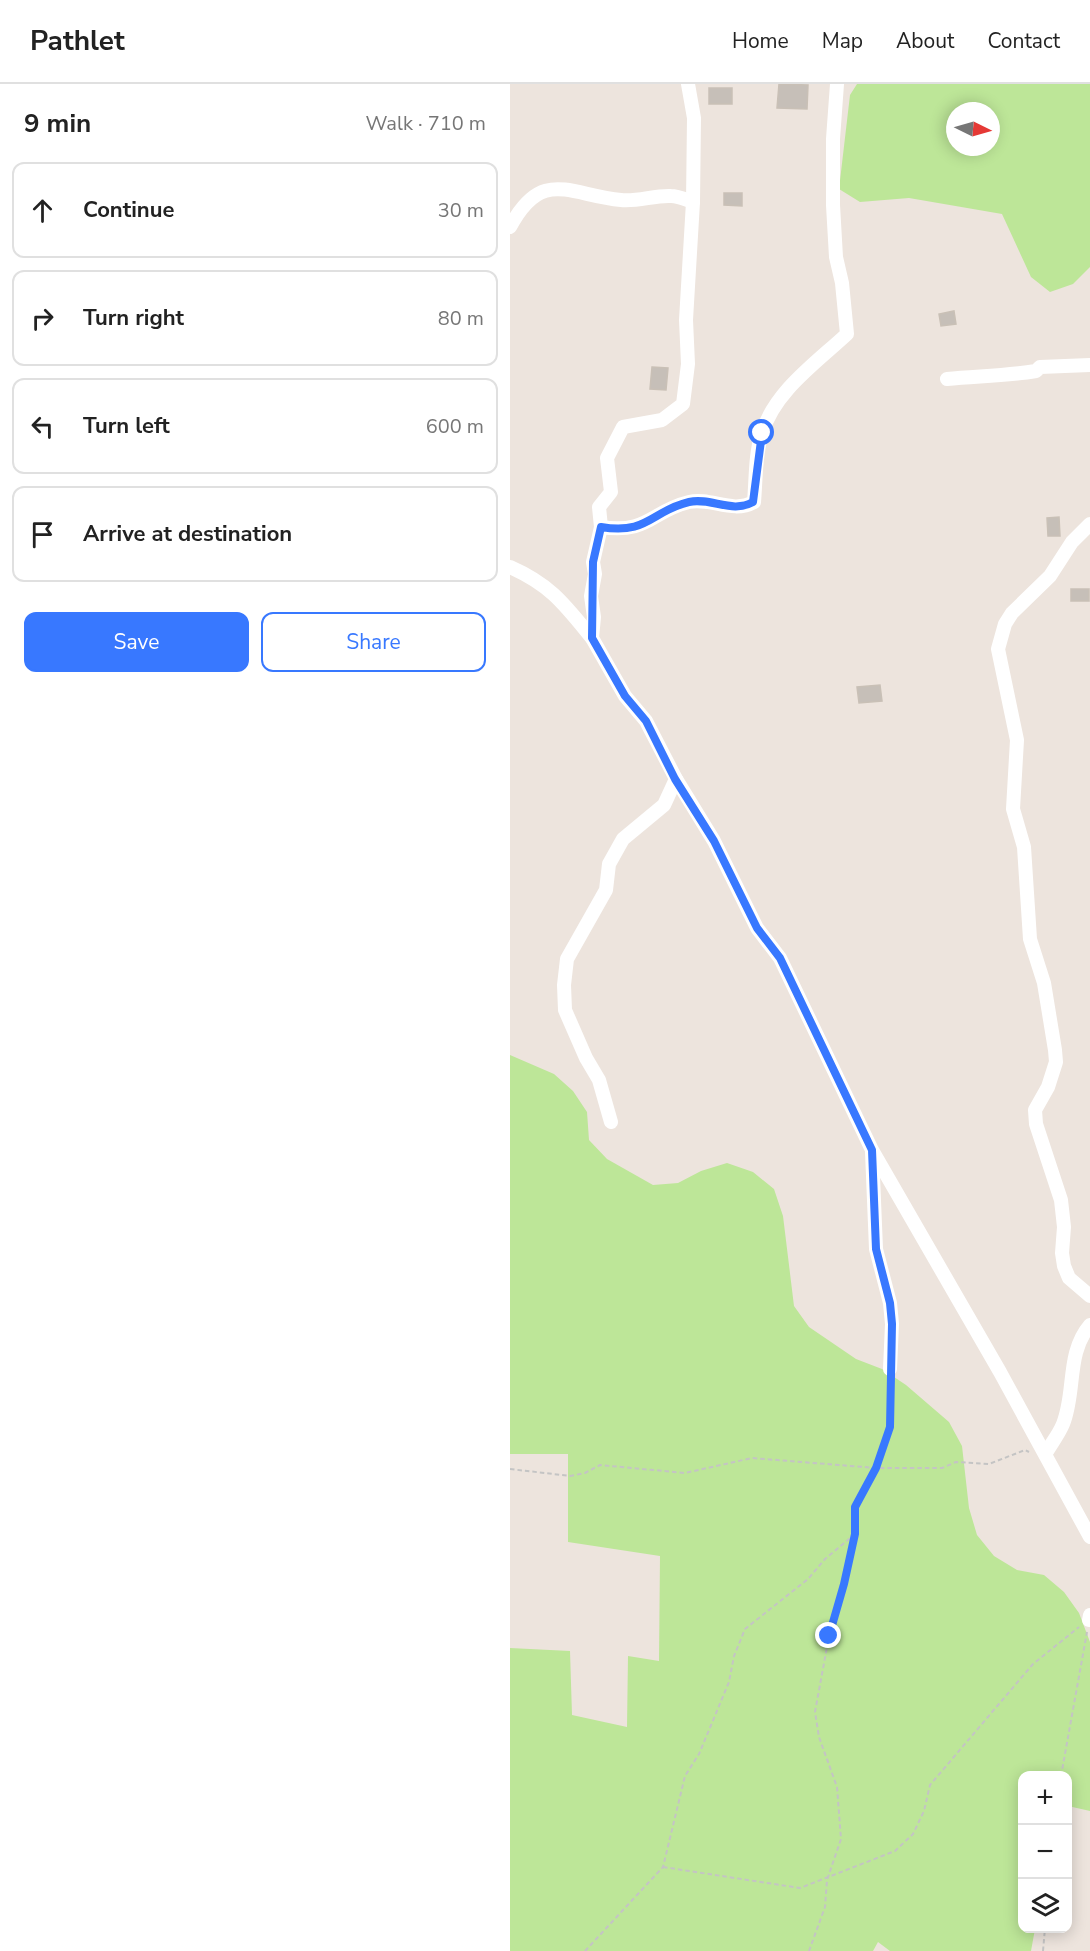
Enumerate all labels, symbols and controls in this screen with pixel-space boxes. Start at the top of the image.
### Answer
text: Pathlet [30,22,125,60]
text: Home [732,27,789,55]
text: Map [822,27,863,55]
text: About [896,27,954,55]
text: Contact [987,27,1060,55]
north arrow [946,102,1000,156]
text: 9 min [24,106,91,141]
text: Walk · 710 m [366,110,486,137]
icon: ahead [26,194,59,227]
text: Continue [83,195,174,225]
text: 30 m [438,197,484,224]
icon: right [26,302,59,335]
text: Turn right [83,303,184,333]
text: 80 m [438,305,484,332]
icon: left [26,410,59,443]
text: Turn left [83,411,170,441]
text: 600 m [426,413,484,440]
route start [748,419,774,445]
icon: arrive [26,518,59,551]
text: Arrive at destination [83,519,292,549]
button: Save [24,612,249,672]
button: Share [261,612,486,672]
route end [815,1622,841,1648]
map controls [1018,1771,1072,1933]
button: + [1018,1771,1072,1825]
button: − [1018,1825,1072,1879]
button: layers [1018,1879,1072,1933]

